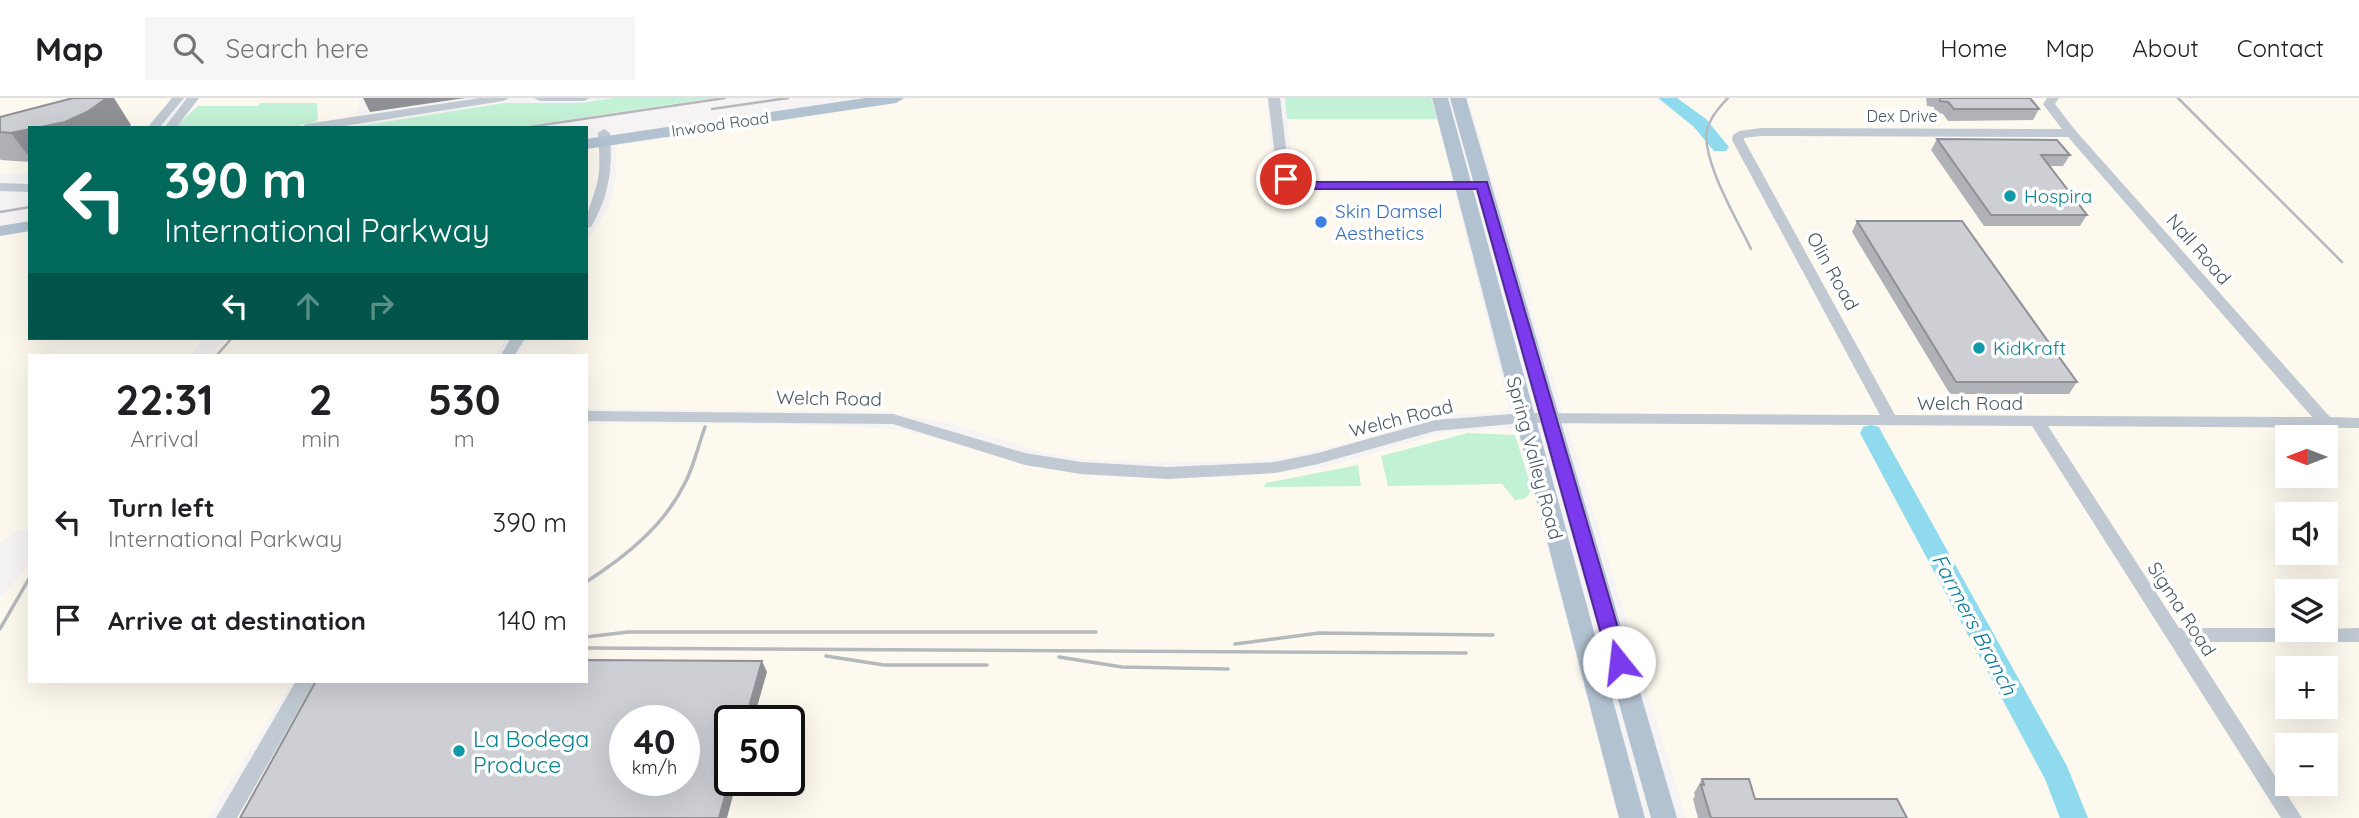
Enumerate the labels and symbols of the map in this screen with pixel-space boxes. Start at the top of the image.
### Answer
street label: Dex Drive [1866,106,1938,126]
street label: Inwood Road [670,107,770,141]
pin [1256,149,1316,209]
place label: Hospira [2024,184,2092,208]
marker: Hospira [2002,188,2018,204]
place label: Skin Damsel Aesthetics [1335,199,1443,245]
street label: Nall Road [2162,209,2236,289]
marker: Skin Damsel Aesthetics [1313,214,1329,230]
street label: Olin Road [1802,227,1864,315]
place label: KidKraft [1993,336,2066,360]
marker: KidKraft [1971,340,1987,356]
street label: Spring Valley Road [1502,374,1568,542]
street label: Welch Road [776,385,882,411]
street label: Welch Road [1917,391,2023,415]
street label: Welch Road [1347,394,1455,442]
north arrow [2275,425,2338,488]
water label: Farmers Branch [1927,549,2024,700]
street label: Sigma Road [2143,557,2221,661]
position arrow [1582,625,1656,699]
speed limit sign: 50 [714,705,805,796]
place label: La Bodega Produce [473,724,589,779]
marker: La Bodega Produce [451,743,467,759]

